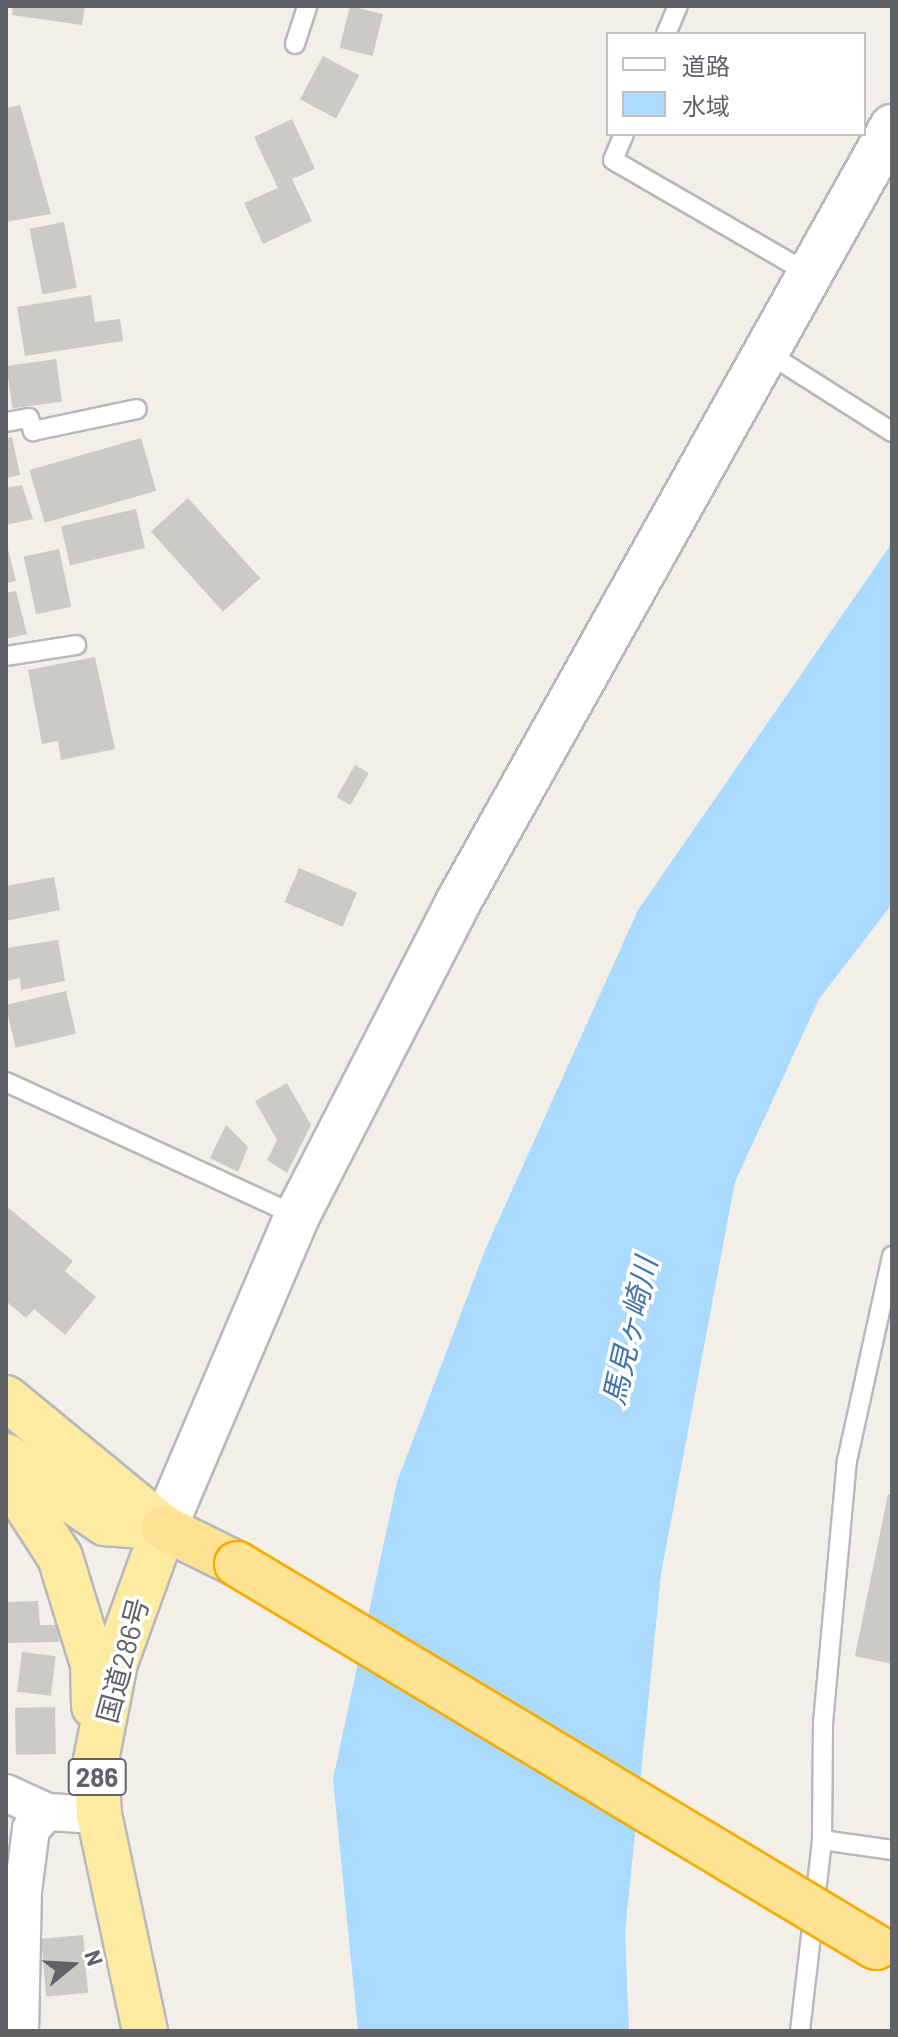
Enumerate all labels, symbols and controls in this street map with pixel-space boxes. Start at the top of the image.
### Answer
legend [606,32,866,136]
text: 道路 [682,51,730,80]
text: 水域 [682,91,730,120]
water label: 馬見ヶ崎川 [595,1254,663,1408]
street label: 国道286号 [89,1594,155,1726]
road number: 286 [67,1755,127,1799]
north arrow [32,1925,112,2005]
text: N [80,1947,109,1969]

